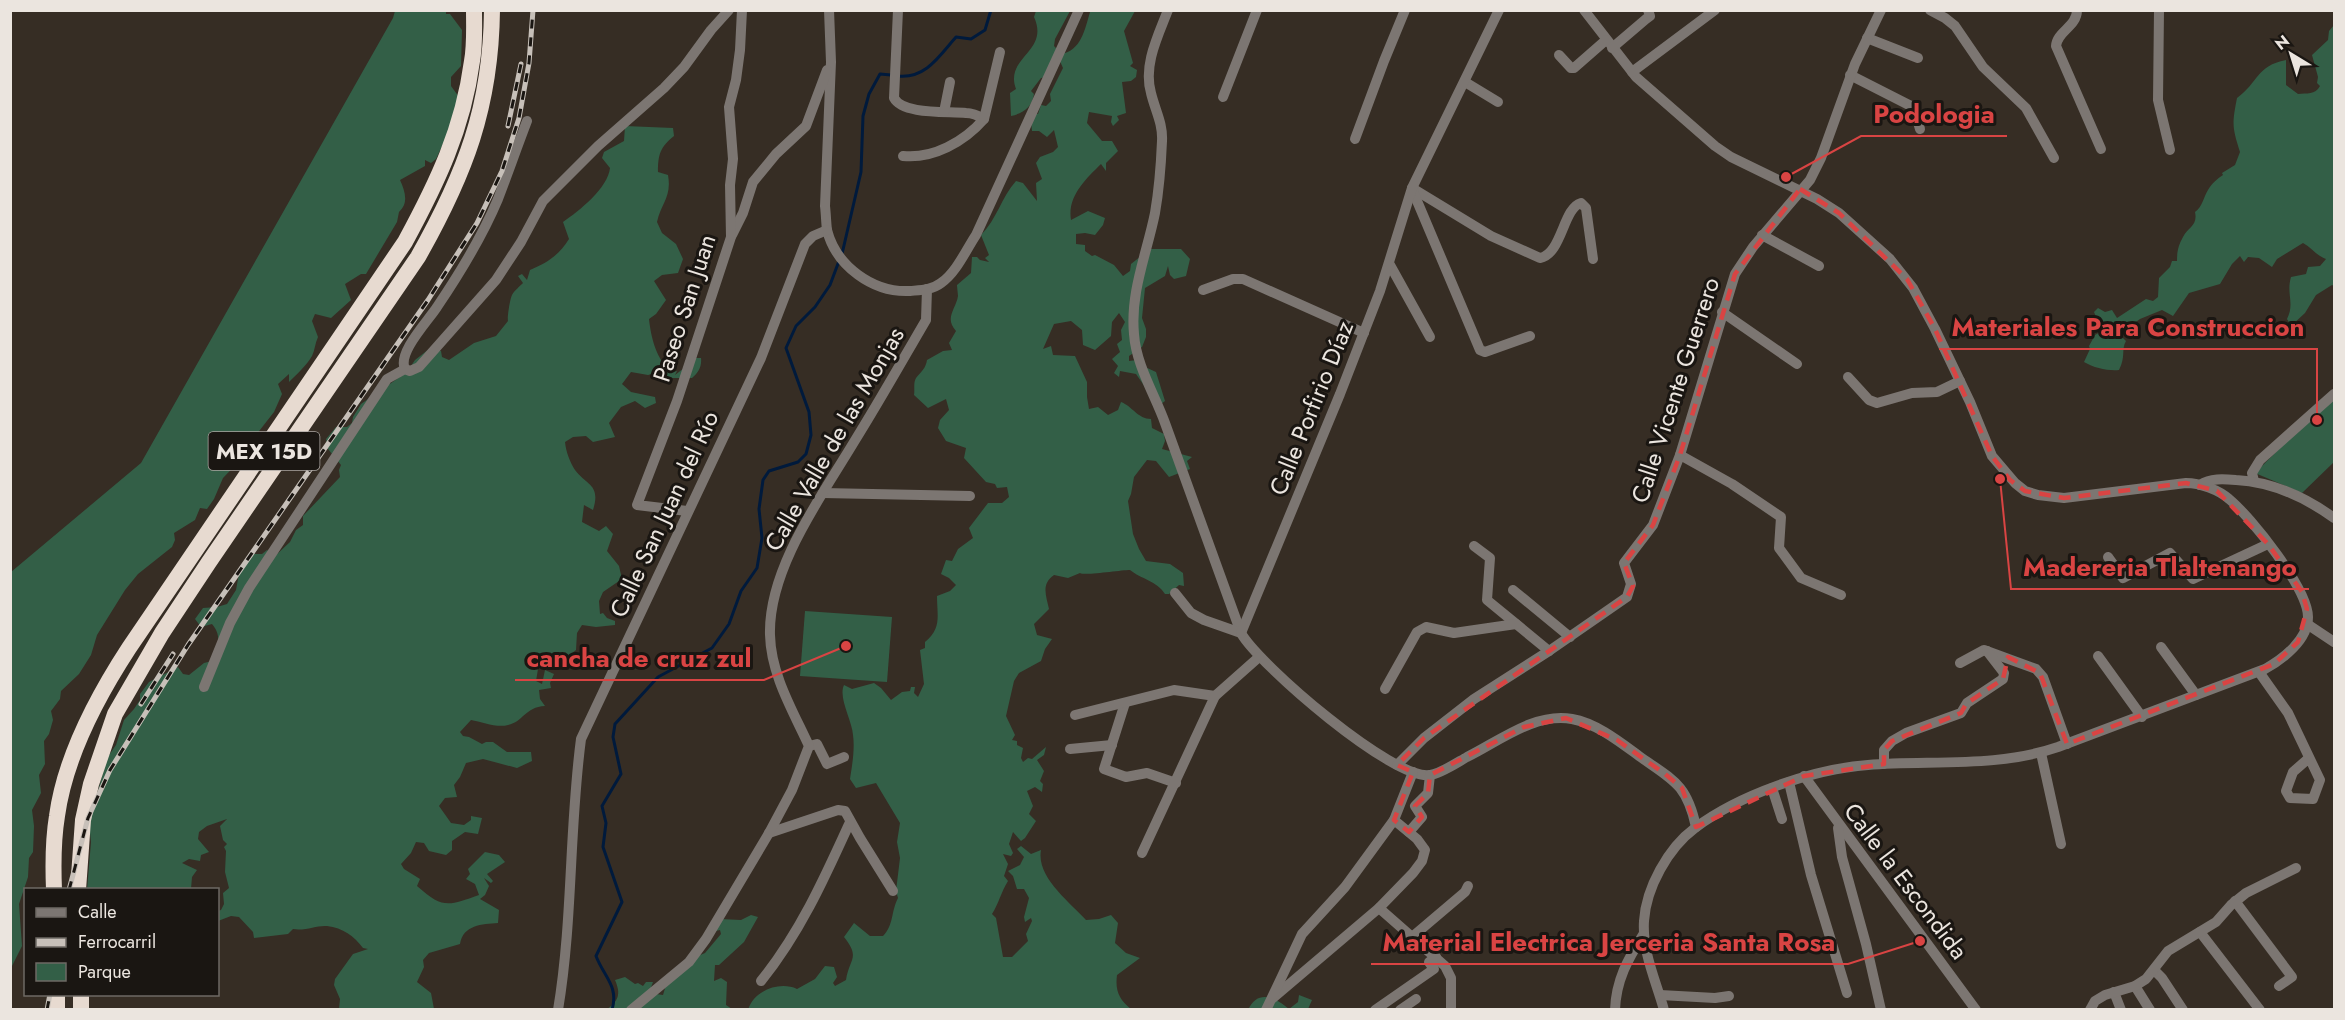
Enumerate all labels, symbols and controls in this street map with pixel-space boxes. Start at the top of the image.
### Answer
north arrow [2261,24,2321,84]
text: N [2270,30,2294,56]
callout: Podologia [1861,92,2007,136]
text: Podologia [1873,95,1995,133]
street label: Paseo San Juan [644,230,724,386]
street label: Calle Vicente Guerrero [1622,273,1728,507]
callout: Materiales Para Construccion [1939,305,2317,349]
text: Materiales Para Construccion [1951,308,2305,346]
street label: Calle Porfirio Díaz [1260,315,1362,501]
street label: Calle Valle de las Monjas [755,320,913,558]
street label: Calle San Juan del Río [601,405,727,623]
road number: MEX 15D [208,432,320,470]
callout: Madereria Tlaltenango [2011,545,2309,589]
text: Madereria Tlaltenango [2023,548,2297,586]
callout: cancha de cruz zul [515,636,764,680]
text: cancha de cruz zul [526,639,752,677]
street label: Calle la Escondida [1835,795,1977,967]
legend [24,888,219,996]
text: Calle [78,899,117,925]
callout: Material Electrica Jerceria Santa Rosa [1371,920,1848,964]
text: Material Electrica Jerceria Santa Rosa [1383,923,1835,961]
text: Ferrocarril [78,929,156,955]
text: Parque [78,959,131,985]

